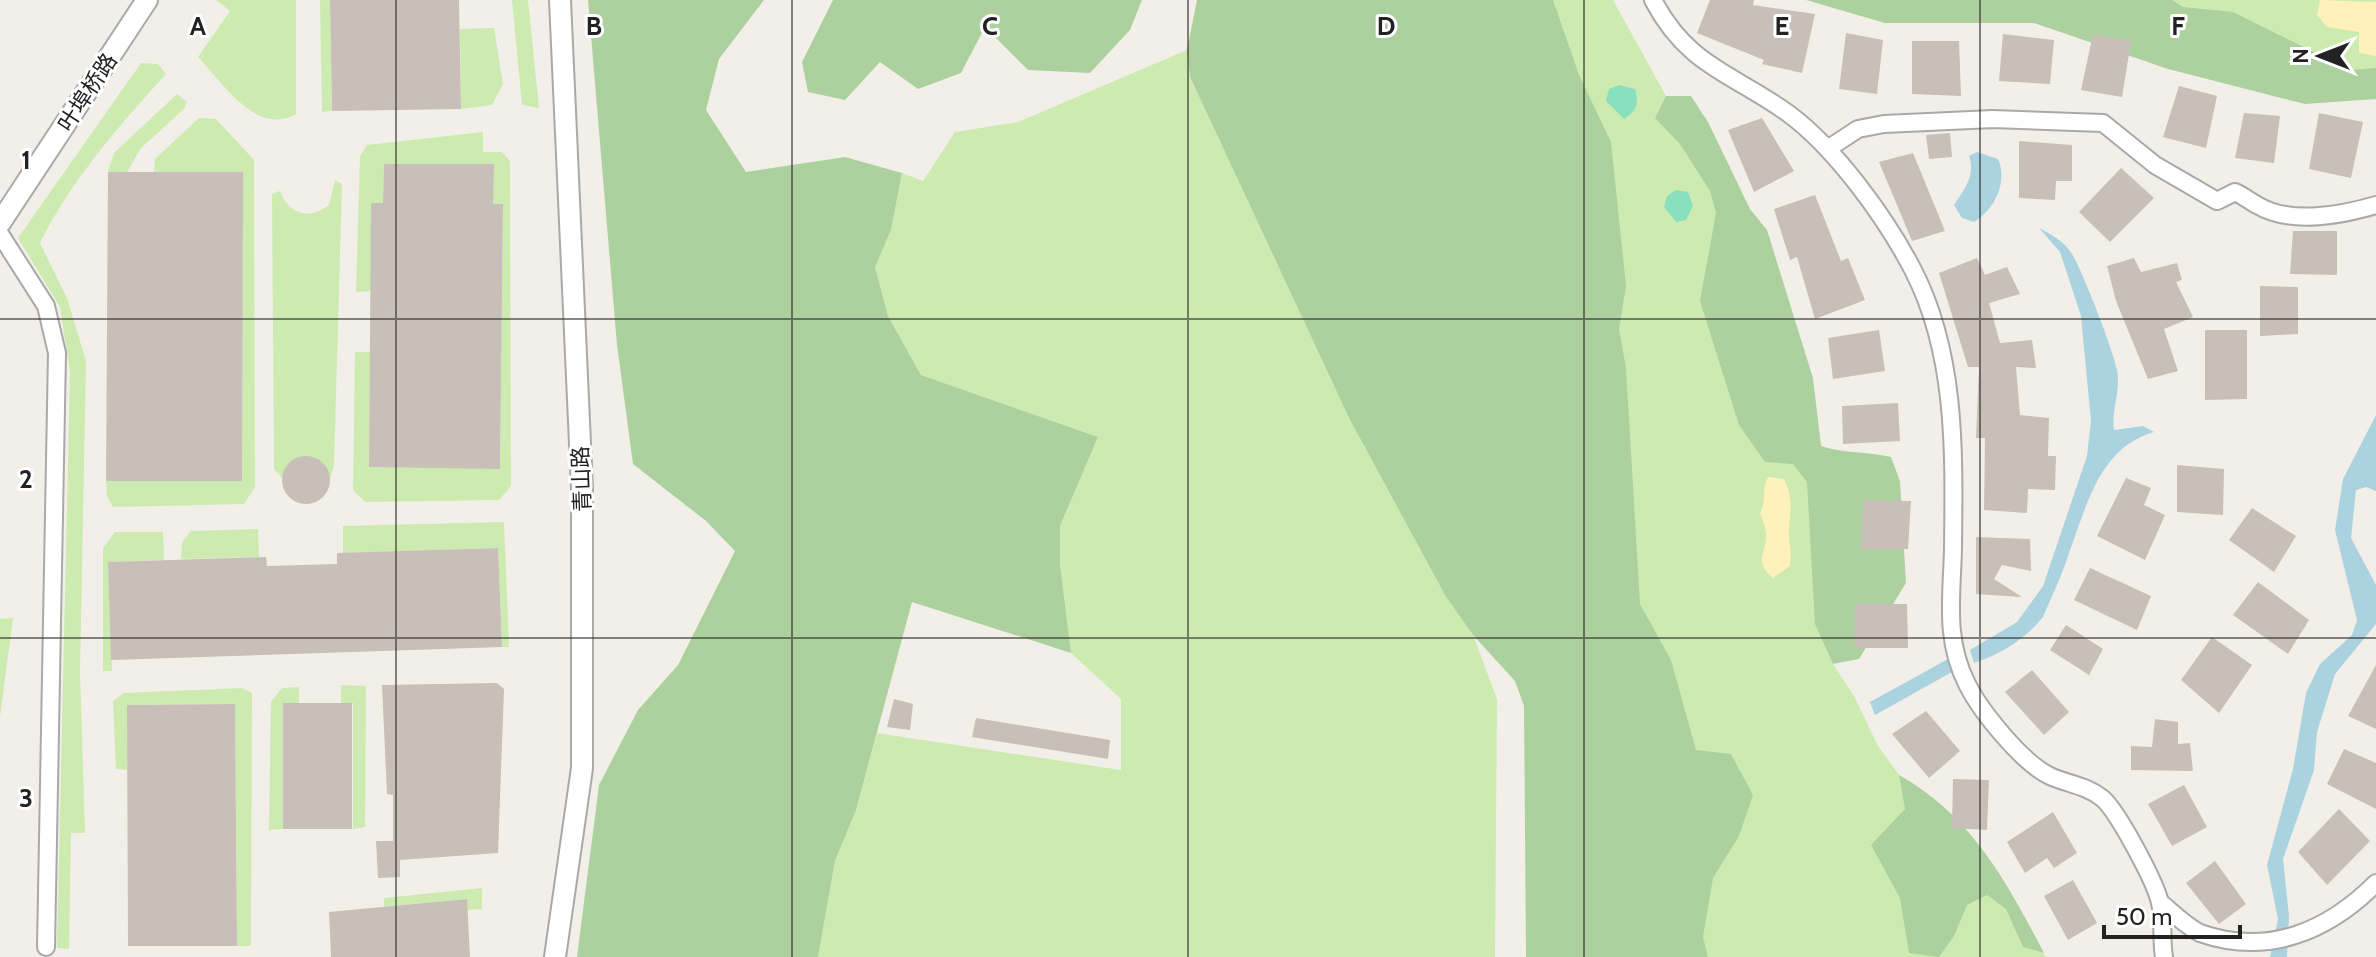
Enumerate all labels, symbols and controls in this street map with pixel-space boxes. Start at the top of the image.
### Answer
text: A [190,10,207,42]
text: B [586,10,602,42]
text: C [982,10,998,42]
text: D [1377,10,1395,42]
text: E [1775,10,1789,42]
text: F [2171,10,2185,42]
north arrow [2280,16,2360,96]
street label: 叶埠桥路 [52,48,123,137]
text: N [2287,48,2314,64]
text: 1 [21,144,31,176]
street label: 青山路 [567,446,596,512]
text: 2 [19,463,33,495]
text: 3 [19,782,33,814]
scale bar [2104,889,2240,939]
text: 50 m [2116,902,2172,931]

